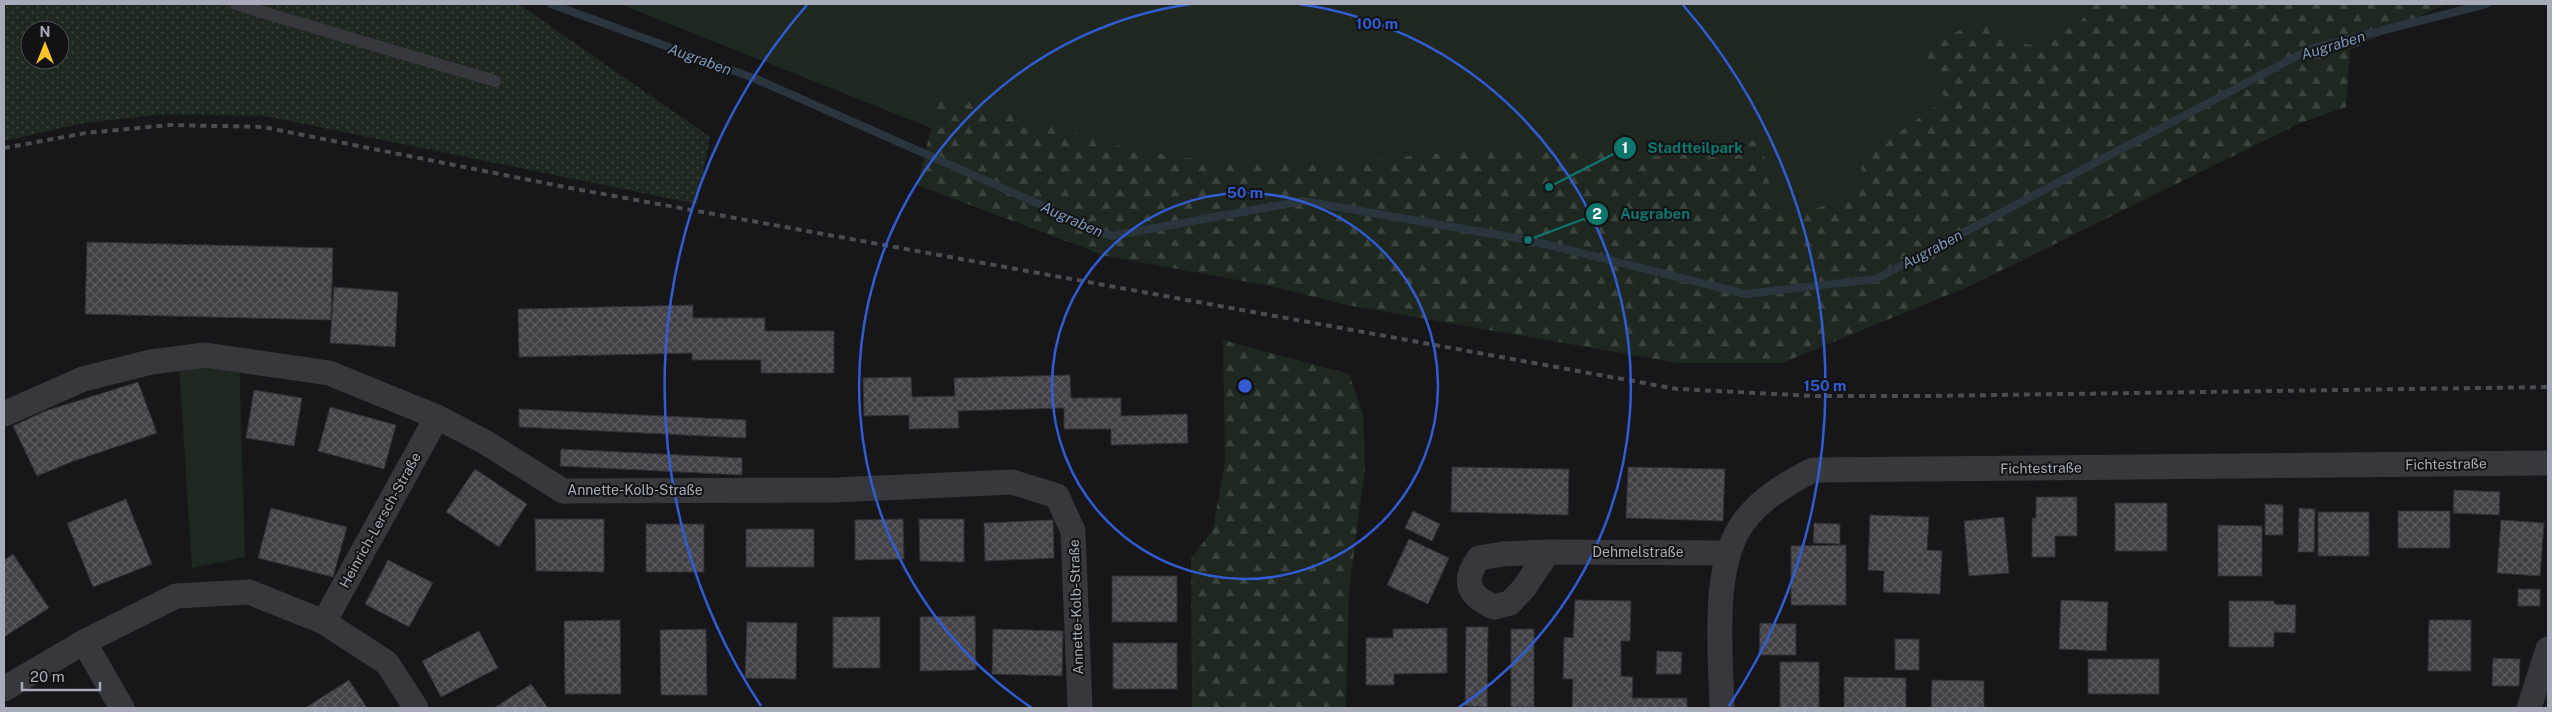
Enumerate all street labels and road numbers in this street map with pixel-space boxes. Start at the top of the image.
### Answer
street label: Heinrich-Lersch-Straße [336,449,424,591]
street label: Fichtestraße [2405,455,2487,473]
street label: Fichtestraße [2000,459,2082,477]
street label: Annette-Kolb-Straße [567,482,703,498]
street label: Annette-Kolb-Straße [1066,539,1086,675]
street label: Dehmelstraße [1592,544,1684,560]

